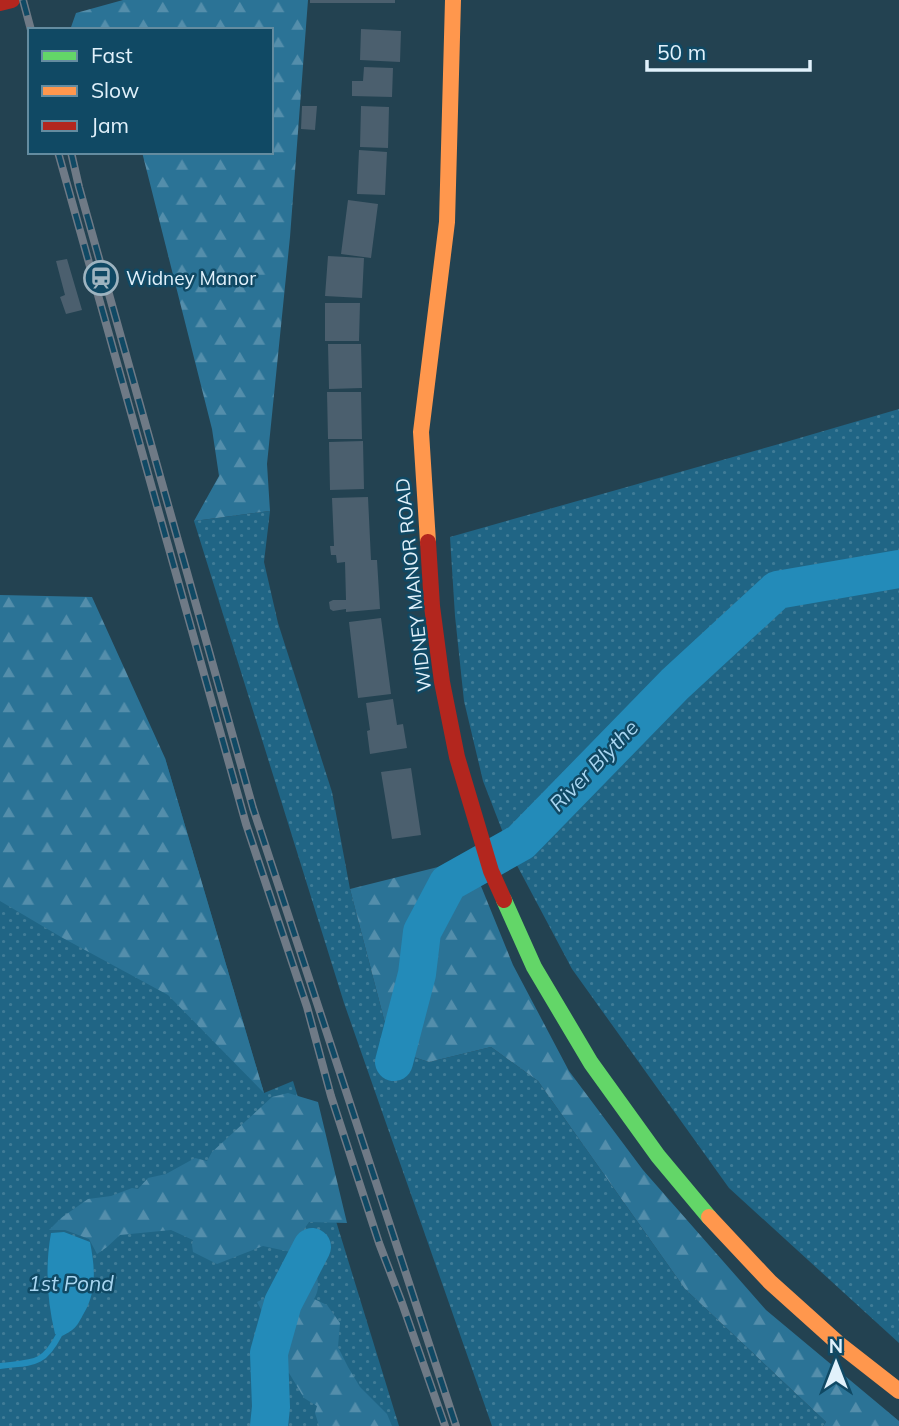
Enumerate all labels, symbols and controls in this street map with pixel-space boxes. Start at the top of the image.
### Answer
legend [28,28,273,154]
scale bar [647,28,810,72]
text: 50 m [657,39,706,65]
text: Fast [91,42,133,68]
text: Slow [91,77,139,103]
text: Jam [91,112,129,138]
station icon: Widney Manor [82,259,120,297]
place label: Widney Manor [126,266,256,290]
street label: WIDNEY MANOR ROAD [390,477,436,693]
water label: River Blythe [543,714,643,816]
water label: 1st Pond [28,1270,114,1296]
north arrow [801,1328,871,1398]
text: N [829,1334,843,1358]

